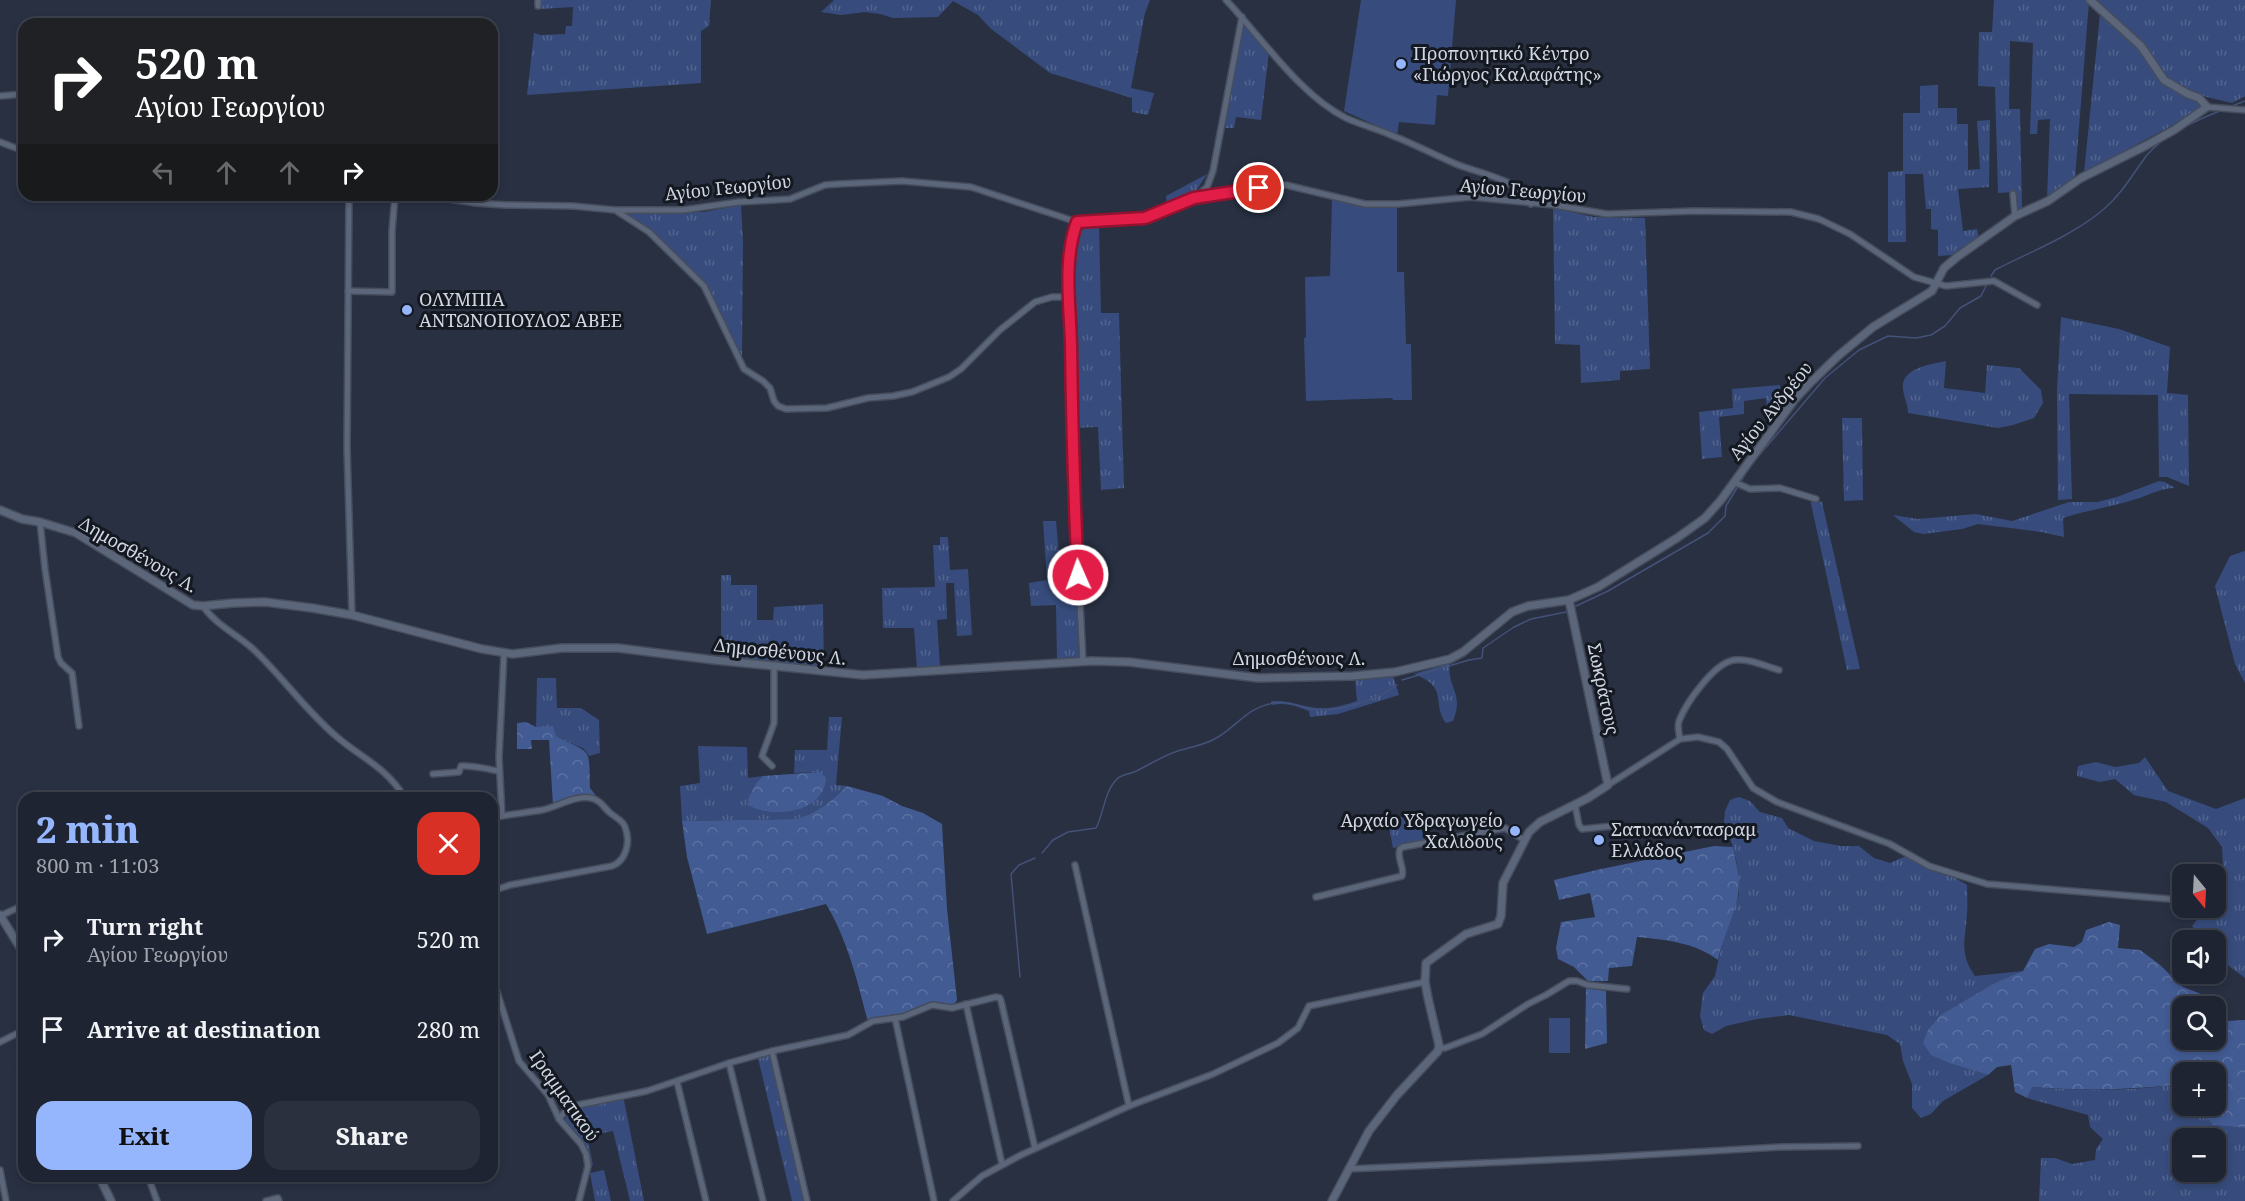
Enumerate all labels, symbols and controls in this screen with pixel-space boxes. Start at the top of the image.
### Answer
text: 520 m [135,34,259,91]
place label: Προπονητικό Κέντρο «Γιώργος Καλαφάτης» [1413,41,1602,86]
icon: right [36,42,114,120]
marker: Προπονητικό Κέντρο «Γιώργος Καλαφάτης» [1394,57,1408,71]
text: Αγίου Γεωργίου [135,88,326,125]
icon: left [147,156,180,189]
icon: ahead [210,156,243,189]
icon: ahead [273,156,306,189]
icon: right [336,156,369,189]
pin [1233,162,1284,213]
street label: Αγίου Γεωργίου [663,168,792,206]
icon: arrive [1242,171,1275,204]
street label: Αγίου Γεωργίου [1459,173,1587,207]
place label: ΟΛΥΜΠΙΑ ΑΝΤΩΝΟΠΟΥΛΟΣ ΑΒΕΕ [419,287,622,332]
marker: ΟΛΥΜΠΙΑ ΑΝΤΩΝΟΠΟΥΛΟΣ ΑΒΕΕ [400,303,414,317]
street label: Αγίου Ανδρέου [1723,356,1817,465]
street label: Δημοσθένους Λ. [75,511,202,598]
position arrow [1046,543,1110,607]
street label: Δημοσθένους Λ. [713,632,847,670]
street label: Σωκράτους [1583,641,1625,737]
street label: Δημοσθένους Λ. [1233,646,1365,670]
text: 2 min [36,805,139,854]
place label: Αρχαίο Υδραγωγείο Χαλιδούς [1340,808,1503,853]
button: close [417,812,480,875]
place label: Σατυανάντασραμ Ελλάδος [1611,817,1757,862]
marker: Αρχαίο Υδραγωγείο Χαλιδούς [1508,824,1522,838]
marker: Σατυανάντασραμ Ελλάδος [1592,833,1606,847]
text: 800 m · 11:03 [36,852,159,879]
north arrow [2172,864,2226,918]
map controls [2172,864,2226,1182]
text: Turn right [87,911,203,941]
icon: right [36,923,69,956]
text: 520 m [417,924,480,954]
button: sound [2172,930,2226,984]
text: Αγίου Γεωργίου [87,941,228,968]
button: search [2172,996,2226,1050]
icon: arrive [36,1013,69,1046]
text: Arrive at destination [87,1014,321,1044]
text: 280 m [417,1014,480,1044]
street label: Γραμματικού [525,1045,605,1146]
button: + [2172,1062,2226,1116]
button: Exit [36,1101,252,1170]
button: Share [264,1101,480,1170]
button: − [2172,1128,2226,1182]

